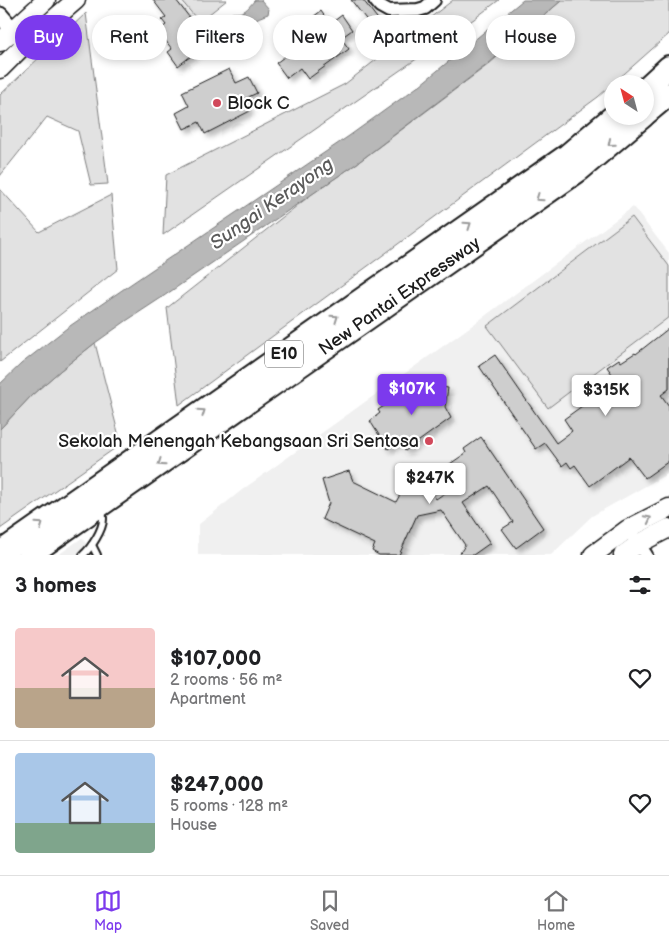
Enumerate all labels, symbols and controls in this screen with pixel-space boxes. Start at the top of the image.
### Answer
chip: Buy [15,15,82,60]
chip: Rent [92,15,167,60]
chip: Filters [177,15,263,60]
chip: New [273,15,345,60]
chip: Apartment [355,15,476,60]
chip: House [486,15,575,60]
north arrow [604,75,654,125]
map controls [604,75,654,125]
place label: Block C [227,93,290,114]
marker: Block C [211,97,223,109]
one-way arrow [607,138,616,147]
water label: Sungai Kerayong [206,153,338,255]
one-way arrow [535,192,544,201]
one-way arrow [462,222,472,231]
street label: New Pantai Expressway [315,232,485,359]
one-way arrow [329,316,338,324]
road number: E10 [265,340,303,368]
pin: $107K [377,374,447,416]
pin: $315K [571,374,641,417]
text: $107K [389,380,435,399]
text: $315K [583,381,629,400]
one-way arrow [196,409,206,418]
place label: Sekolah Menengah Kebangsaan Sri Sentosa [58,431,419,452]
marker: Sekolah Menengah Kebangsaan Sri Sentosa [423,435,435,447]
one-way arrow [157,457,167,466]
pin: $247K [395,462,465,505]
text: $247K [406,469,454,488]
one-way arrow [643,515,652,525]
one-way arrow [34,522,44,531]
icon: filters [626,571,654,599]
text: 3 homes [15,573,97,598]
text: $107,000 [170,646,261,671]
icon: home [55,648,115,708]
icon: heart [626,664,654,692]
text: 2 rooms · 56 m² [170,671,282,690]
text: Apartment [170,690,246,709]
text: $247,000 [170,772,263,797]
icon: home [55,773,115,833]
icon: heart [626,789,654,817]
text: 5 rooms · 128 m² [170,797,288,816]
text: House [170,816,217,835]
tab: Map [94,887,122,934]
tab: Saved [310,887,349,934]
tab: Home [537,887,575,934]

